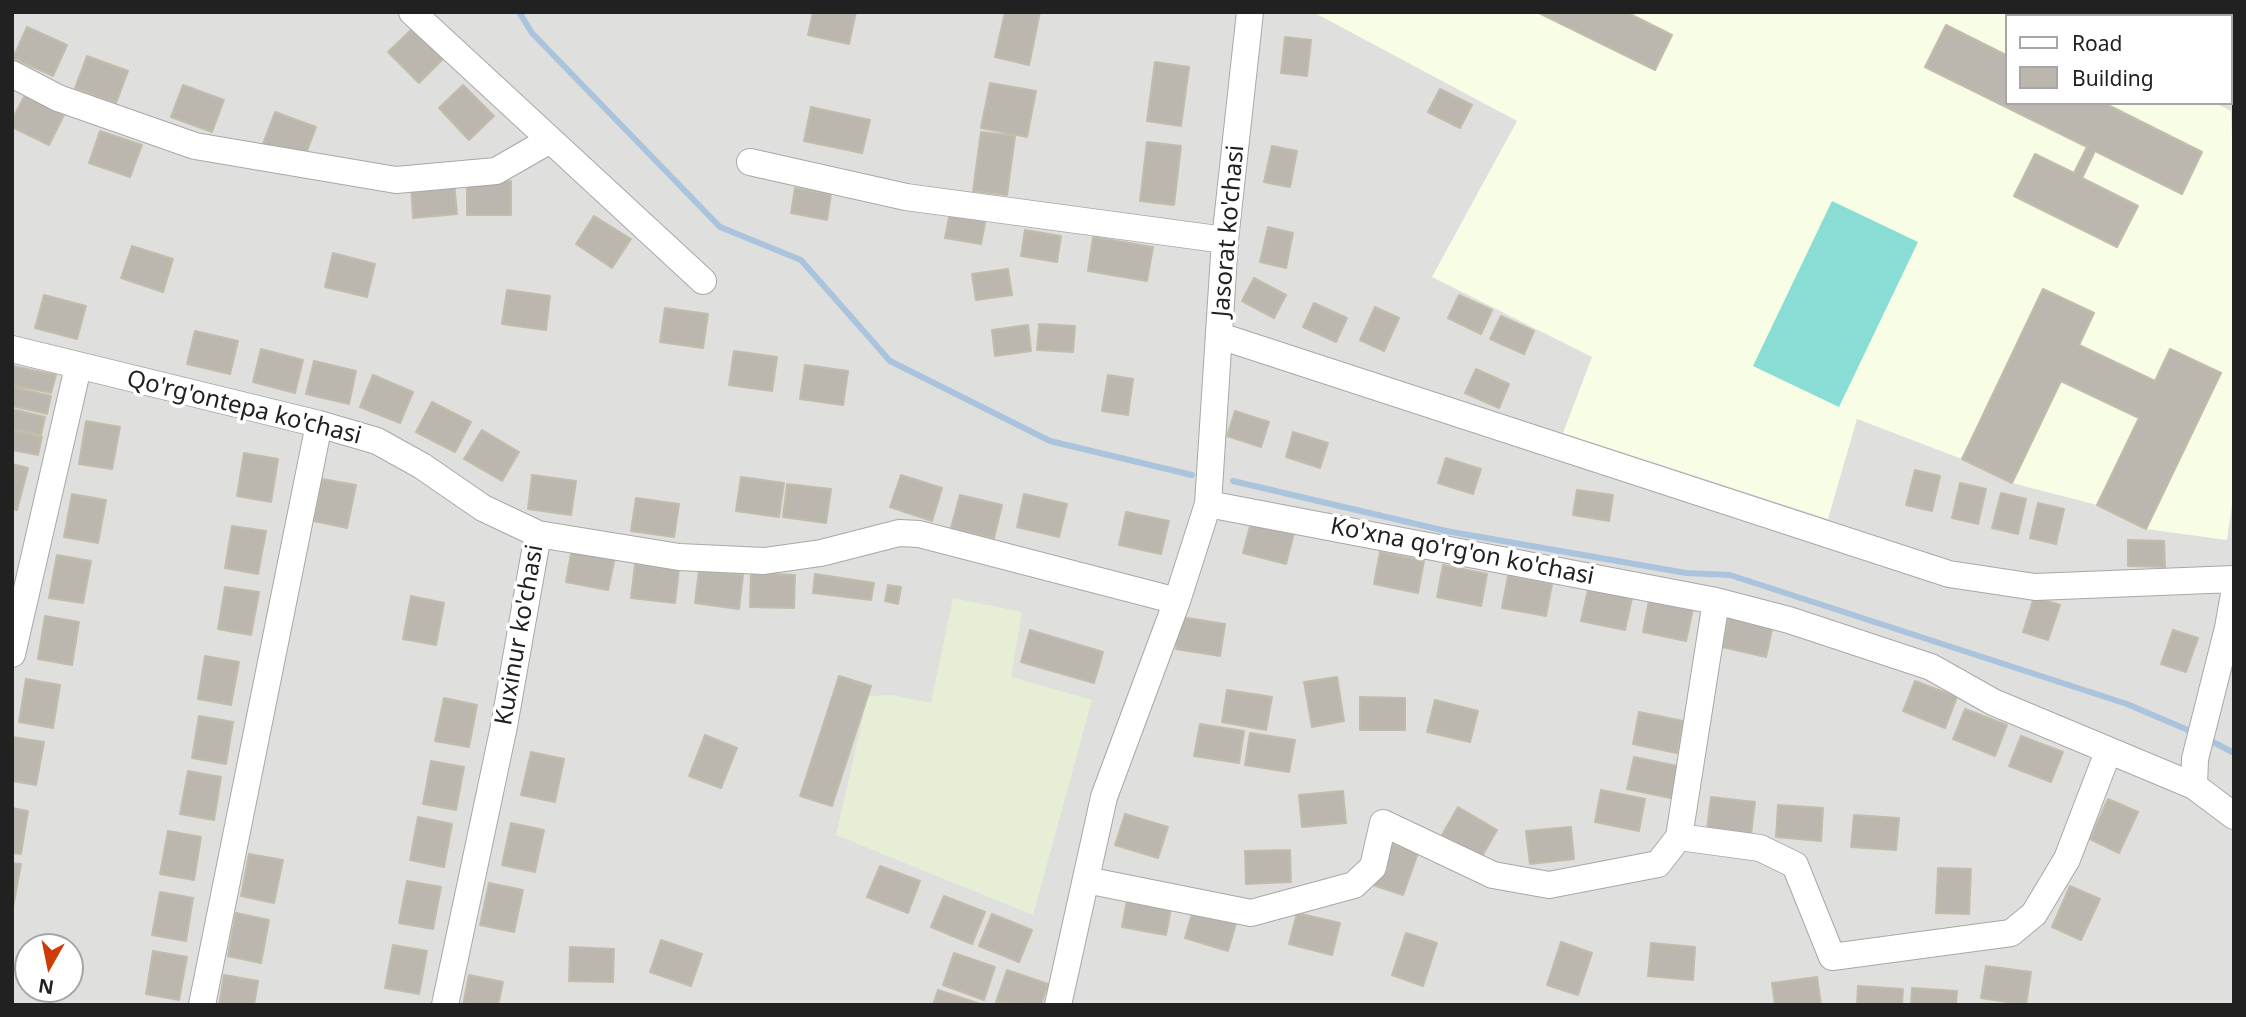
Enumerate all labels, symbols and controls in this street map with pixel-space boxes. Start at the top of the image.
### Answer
legend [2004,14,2232,105]
text: Road [2072,29,2122,57]
text: Building [2072,64,2154,92]
street label: Jasorat ko'chasi [1207,144,1251,318]
street label: Qo'rg'ontepa ko'chasi [124,365,364,451]
street label: Ko'xna qo'rg'on ko'chasi [1328,512,1596,592]
street label: Kuxinur ko'chasi [490,542,550,728]
north arrow [14,933,84,1003]
text: N [36,973,56,1001]

